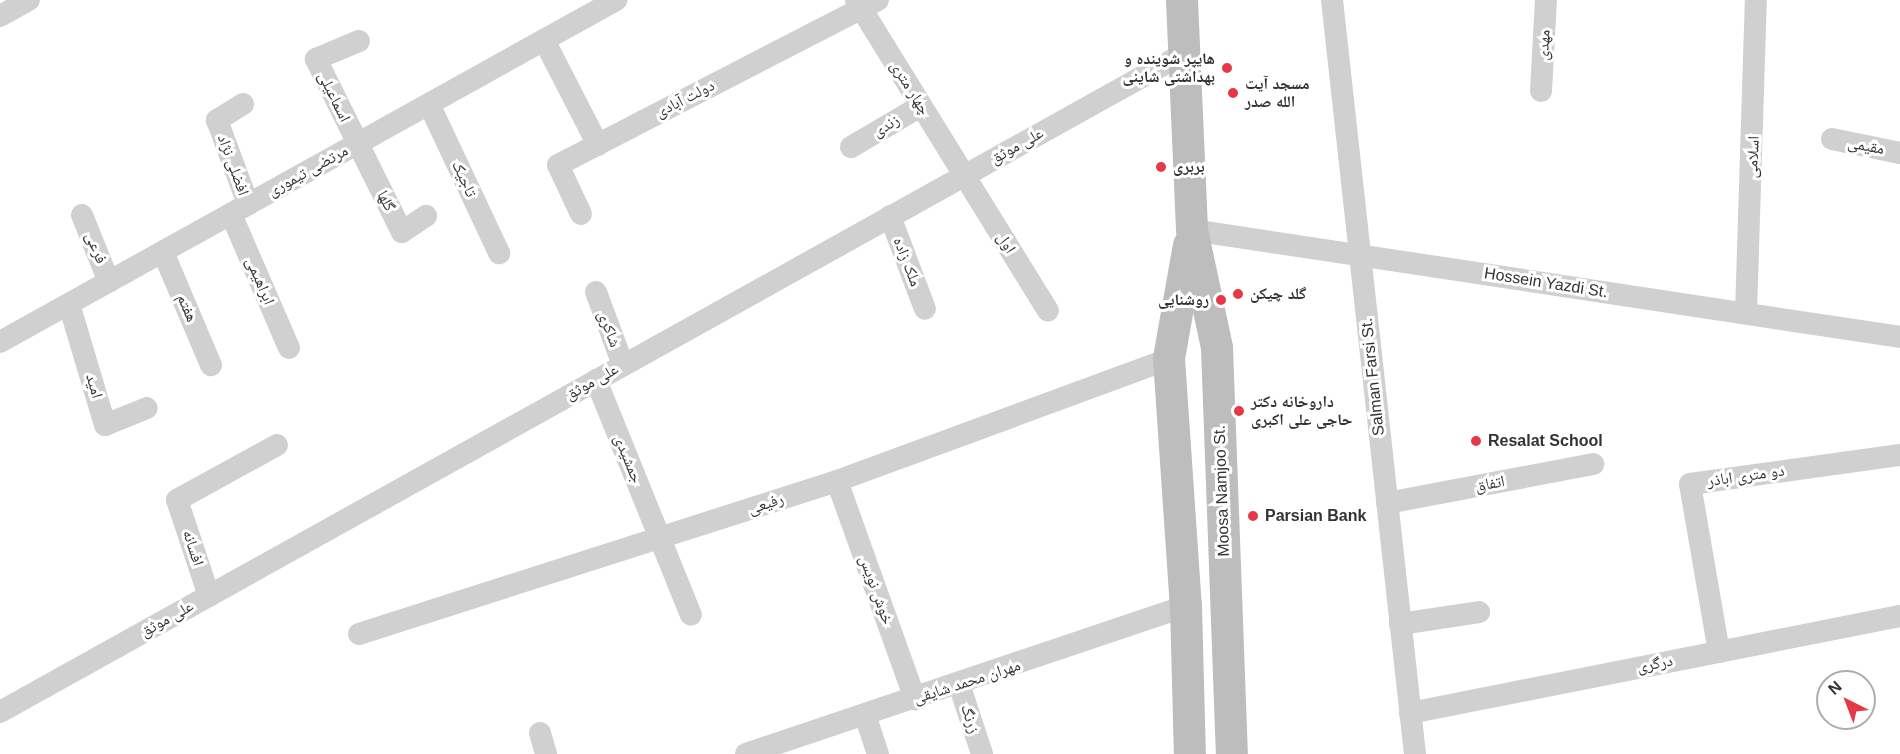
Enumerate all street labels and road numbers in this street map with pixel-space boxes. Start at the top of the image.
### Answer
street label: مهدی [1534,29,1554,61]
street label: چهار متری [886,57,934,119]
street label: اسماعیلی [314,69,354,125]
street label: دولت آبادی [652,76,718,122]
street label: زندی [869,111,903,141]
street label: علی موثق [987,124,1047,168]
street label: افضلی نژاد [213,132,253,198]
street label: مقیمی [1846,133,1886,159]
street label: اسلامی [1742,135,1764,179]
street label: مرتضی تیموری [265,141,351,201]
street label: تاجیک [447,158,481,200]
street label: گلها [373,187,399,215]
street label: فرعی [81,229,111,267]
street label: اول [992,229,1020,257]
street label: ملک زاده [889,235,925,289]
street label: ابراهیمی [241,254,279,308]
street label: Hossein Yazdi St. [1483,264,1609,302]
street label: هفتم [173,291,201,325]
street label: شاکری [593,308,625,350]
street label: Salman Farsi St. [1357,317,1389,437]
street label: علی موثق [562,360,622,404]
street label: امید [81,372,107,400]
street label: Moosa Namjoo St. [1210,425,1234,557]
street label: جمشیدی [610,432,646,486]
street label: دو متری اباذر [1706,461,1786,491]
street label: اتفاق [1473,472,1507,496]
street label: رفیعی [746,489,786,519]
street label: افسانه [178,528,208,568]
street label: خوش نویس [855,553,897,627]
street label: علی موثق [137,597,197,641]
street label: درگری [1636,651,1674,677]
street label: مهران محمد شایقی [911,656,1023,708]
street label: زرنگ [956,702,984,736]

